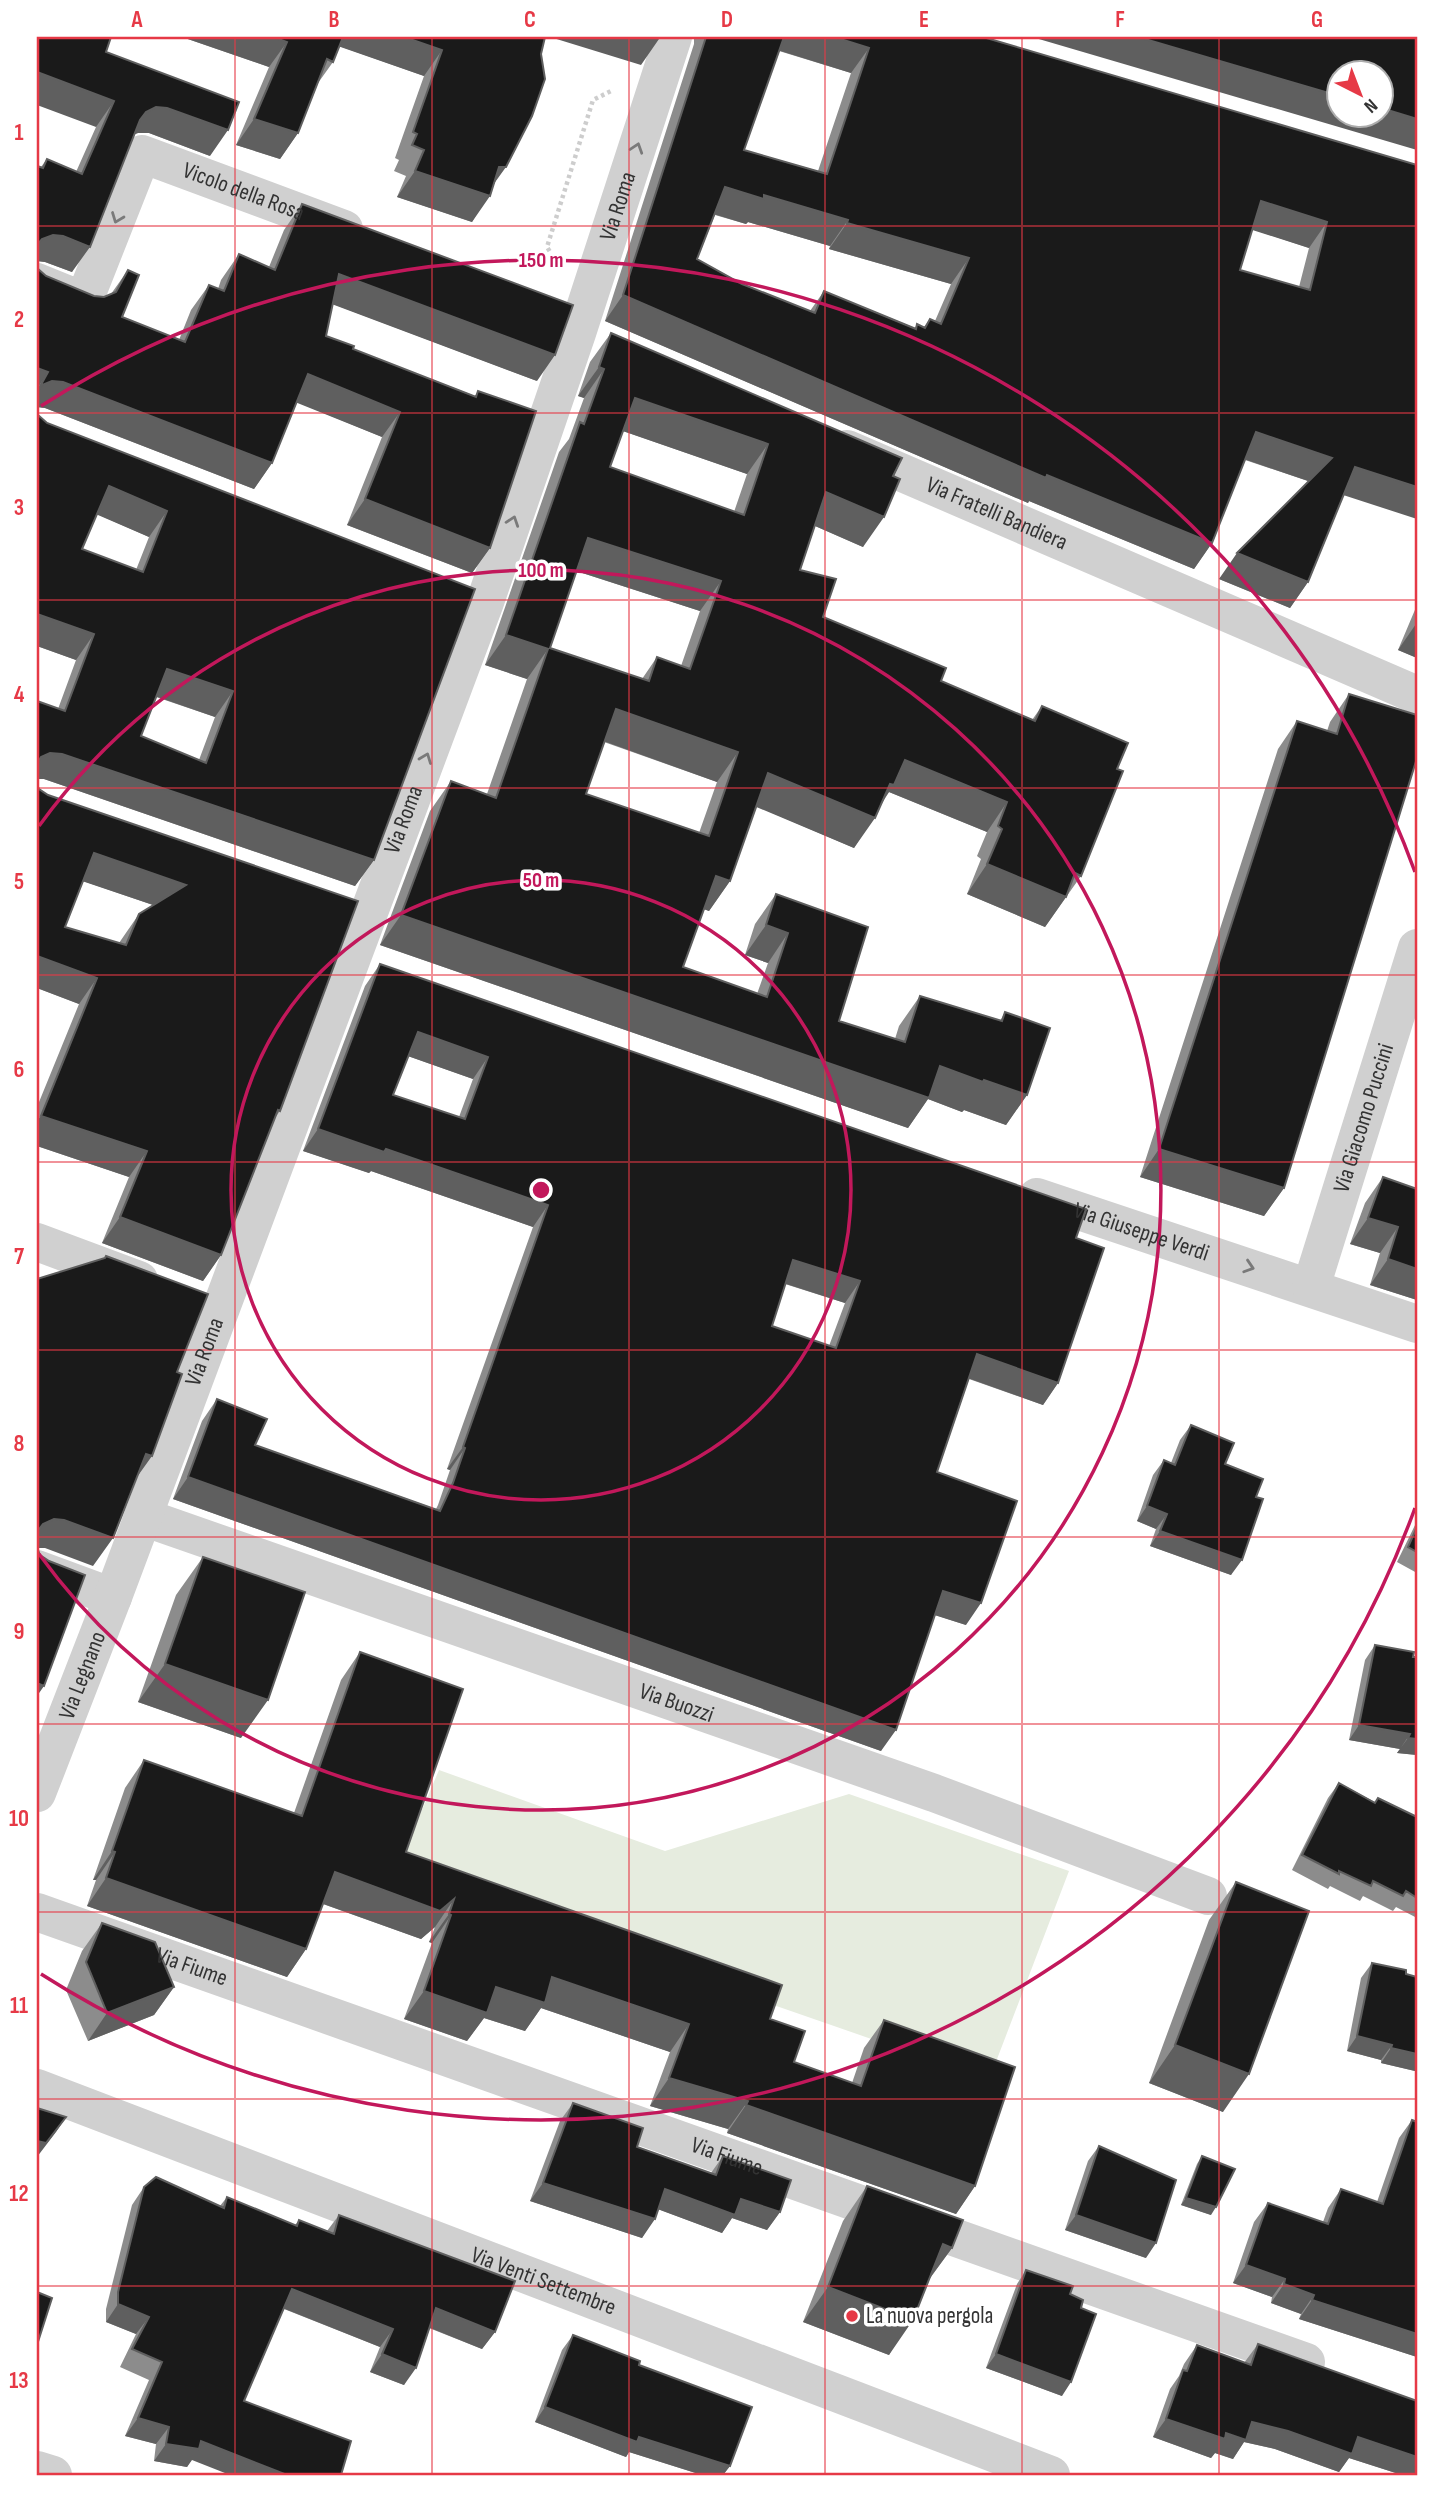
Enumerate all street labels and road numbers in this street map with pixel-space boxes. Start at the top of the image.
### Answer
street label: Vicolo della Rosa [179,156,308,227]
street label: Via Roma [594,168,642,244]
street label: Via Fratelli Bandiera [922,471,1072,556]
street label: Via Roma [378,782,429,858]
street label: Via Giacomo Puccini [1327,1040,1400,1196]
street label: Via Giuseppe Verdi [1070,1196,1213,1268]
street label: Via Roma [179,1314,230,1390]
street label: Via Legnano [53,1628,112,1723]
street label: Via Buozzi [635,1677,718,1729]
street label: Via Fiume [152,1941,231,1992]
street label: Via Fiume [687,2131,767,2182]
street label: Via Venti Settembre [467,2241,620,2322]

